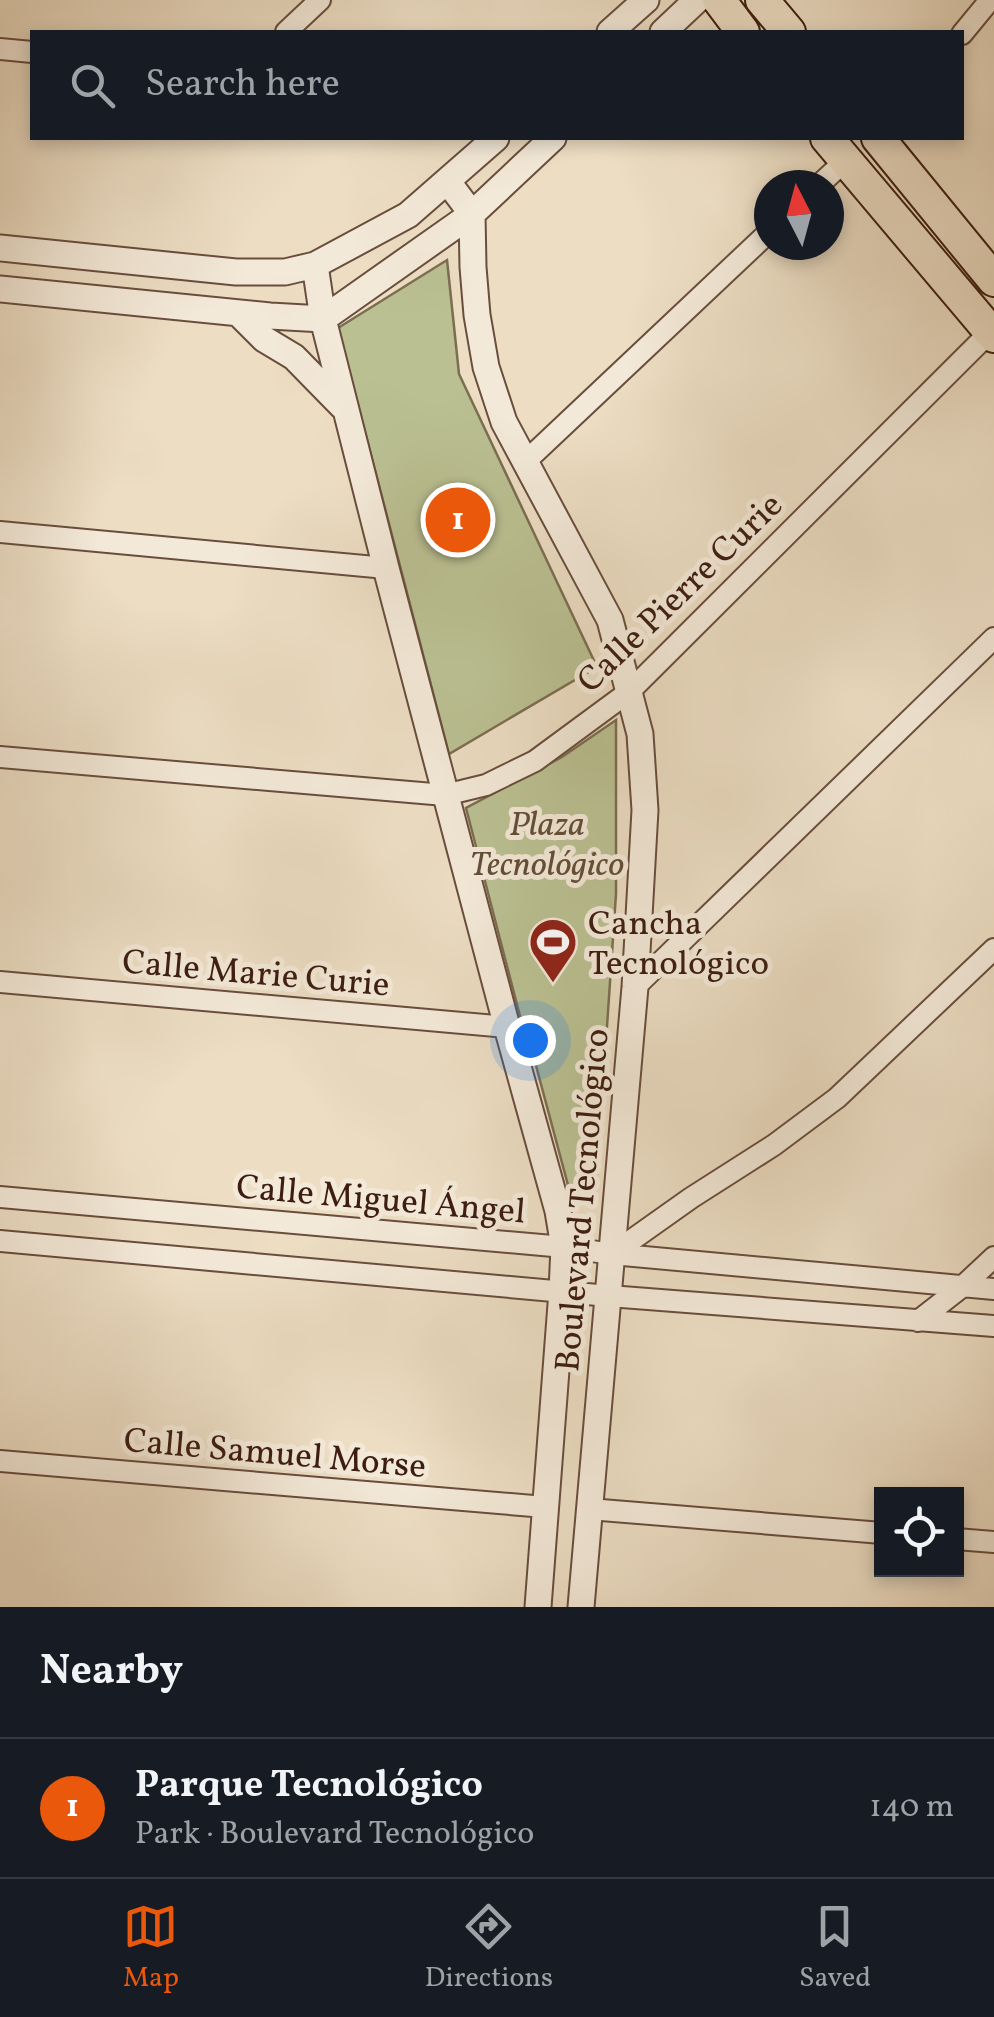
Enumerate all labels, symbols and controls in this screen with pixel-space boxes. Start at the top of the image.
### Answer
search box [30,30,964,140]
icon: search [65,58,120,113]
text: Search here [145,59,340,112]
north arrow [754,170,844,260]
pin: 1 [426,482,490,558]
street label: Calle Pierre Curie [567,483,795,705]
park label: Plaza Tecnológico [470,802,624,890]
place label: Cancha Tecnológico [588,901,769,989]
sports icon: Cancha Tecnológico [527,916,579,984]
street label: Calle Marie Curie [120,939,391,1011]
your location [505,1015,556,1066]
street label: Boulevard Tecnológico [545,1027,623,1374]
street label: Calle Miguel Ángel [234,1164,527,1238]
street label: Calle Samuel Morse [122,1418,428,1492]
map controls [874,1487,964,1577]
button: locate [874,1487,964,1577]
text: Nearby [40,1643,183,1702]
text: Parque Tecnológico [135,1760,483,1813]
text: 1 [66,1786,79,1830]
text: 140 m [869,1786,954,1830]
text: Park · Boulevard Tecnológico [135,1813,534,1857]
tab: Map [123,1899,179,1998]
tab: Directions [425,1899,553,1998]
tab: Saved [799,1899,871,1998]

